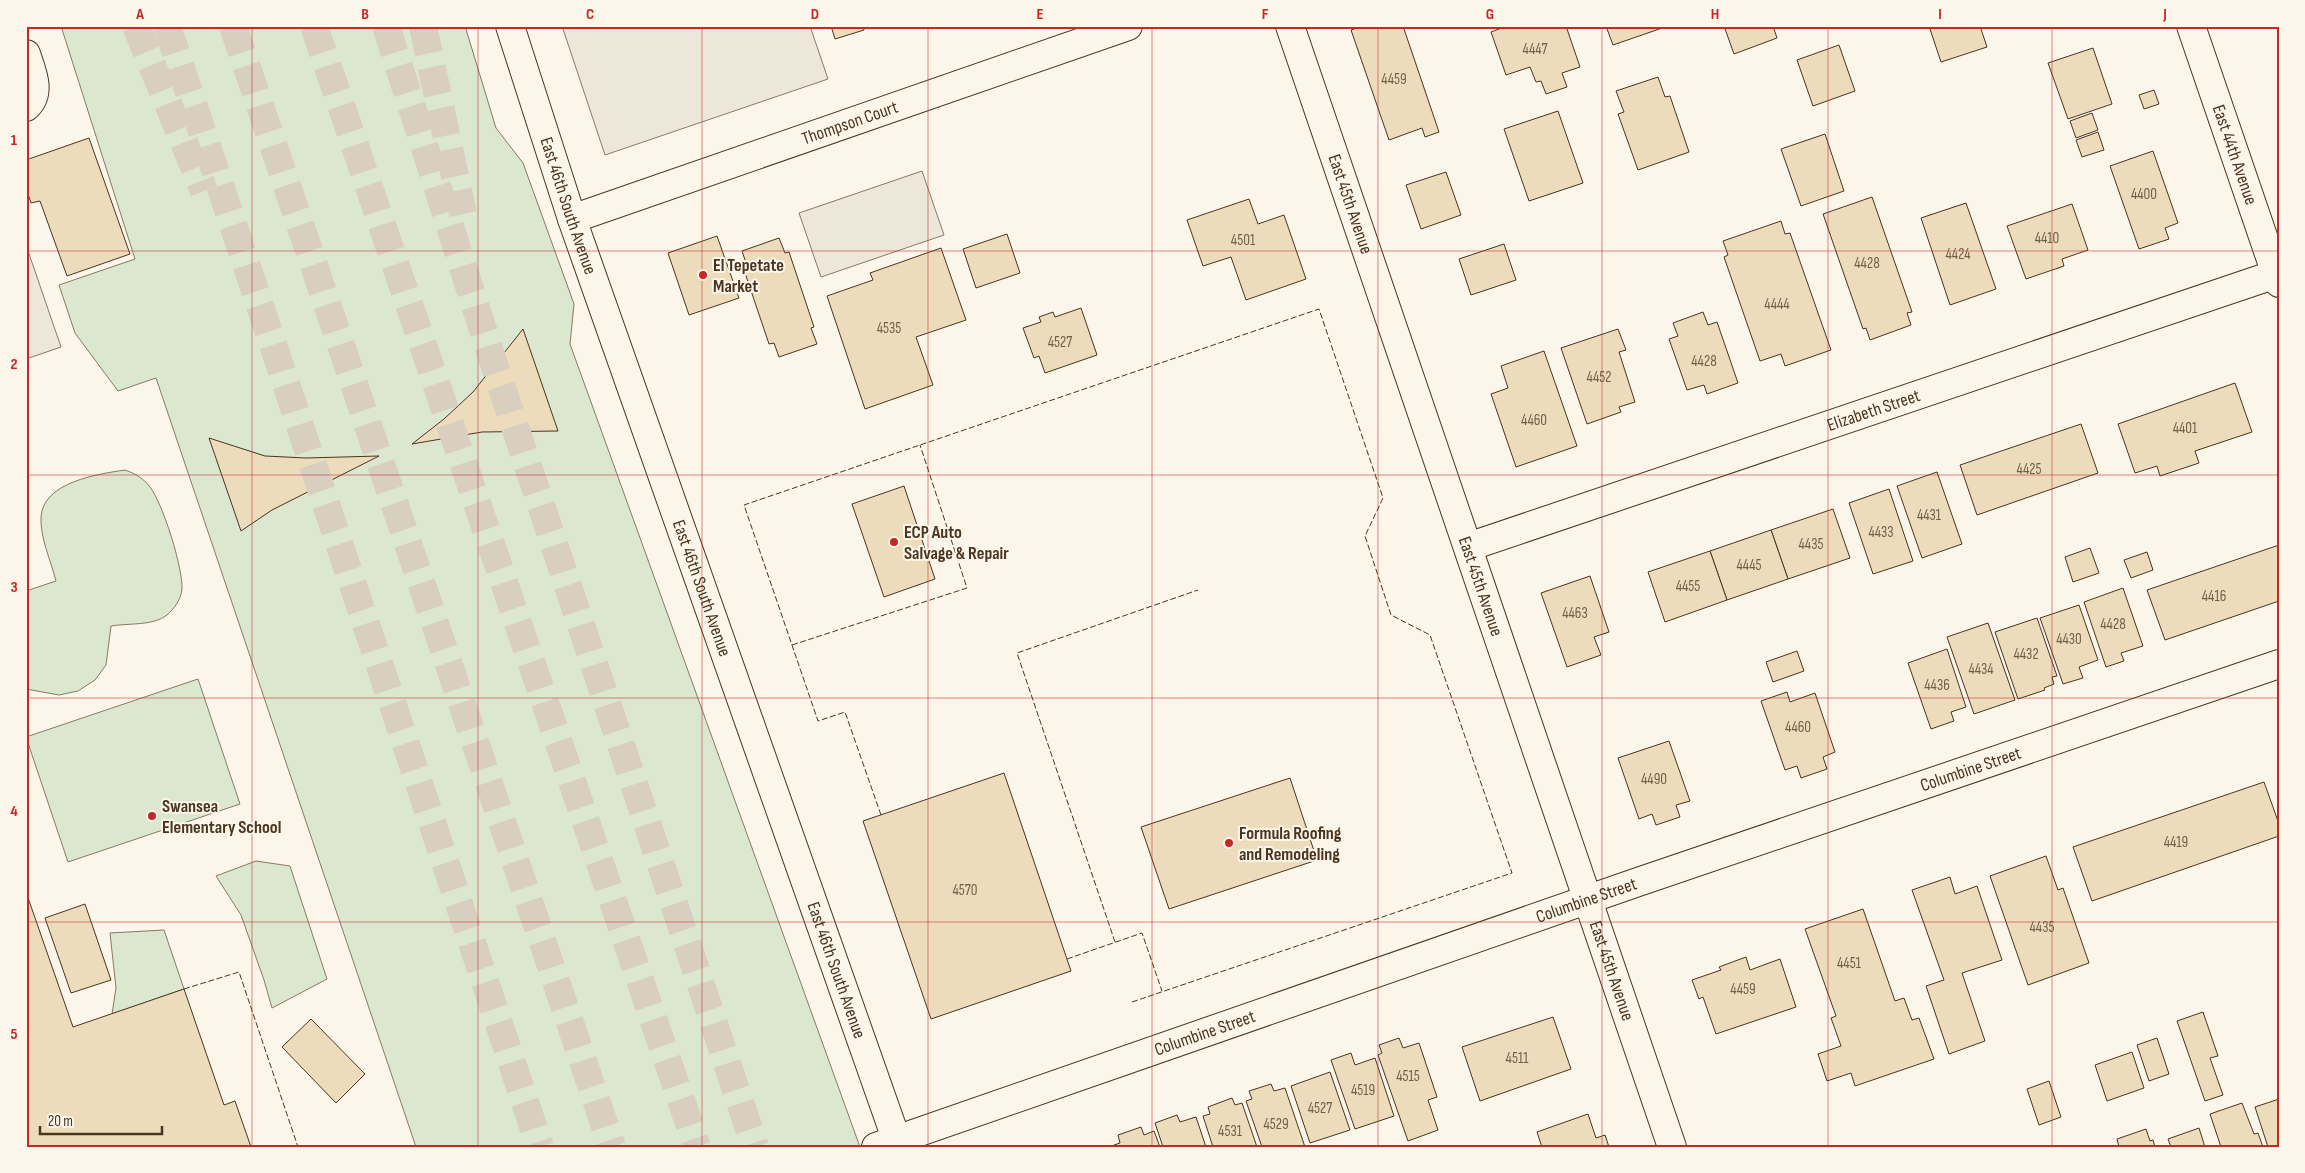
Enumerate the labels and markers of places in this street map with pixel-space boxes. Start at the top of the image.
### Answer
place label: El Tepetate Market [713,255,784,297]
marker: El Tepetate Market [697,269,709,281]
place label: ECP Auto Salvage & Repair [904,522,1009,564]
marker: ECP Auto Salvage & Repair [888,536,900,548]
place label: Swansea Elementary School [162,796,281,838]
marker: Swansea Elementary School [146,810,158,822]
place label: Formula Roofing and Remodeling [1239,823,1342,865]
marker: Formula Roofing and Remodeling [1223,837,1235,849]

